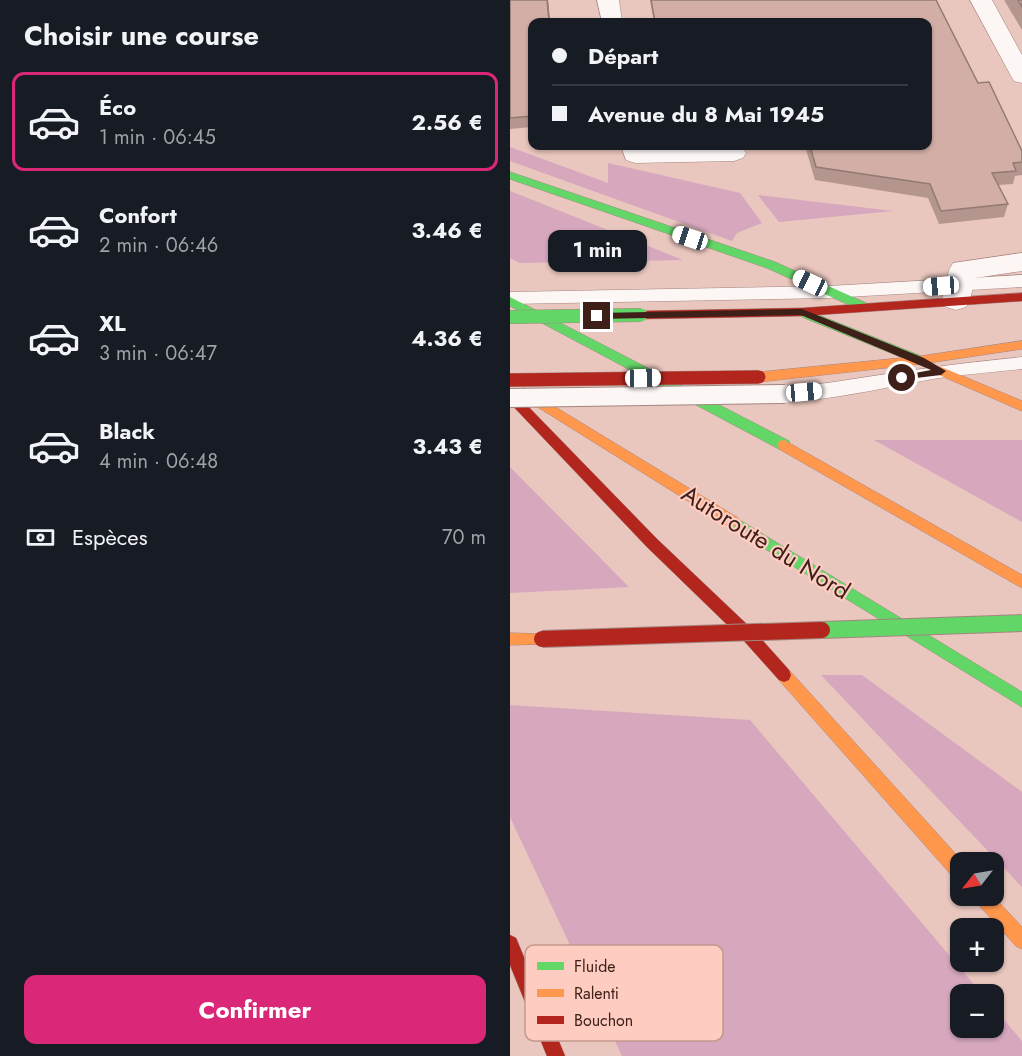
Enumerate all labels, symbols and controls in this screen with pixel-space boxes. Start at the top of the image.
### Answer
text: Choisir une course [24,16,259,55]
text: Départ [588,40,658,72]
text: Éco [99,91,136,123]
icon: car [27,95,81,149]
text: Avenue du 8 Mai 1945 [588,98,824,130]
text: 2.56 € [412,106,483,138]
text: 1 min · 06:45 [99,123,216,152]
text: Confort [99,199,177,231]
icon: car [27,203,81,257]
text: 3.46 € [411,214,483,246]
car [670,224,710,252]
callout: 1 min [548,229,646,271]
text: 2 min · 06:46 [99,231,218,260]
text: 1 min [573,236,622,265]
car [790,267,830,299]
car [922,276,960,296]
route end [583,302,610,329]
text: XL [99,307,126,339]
icon: car [27,311,81,365]
text: 4.36 € [411,322,483,354]
text: 3 min · 06:47 [99,339,217,368]
route start [888,364,915,391]
car [625,369,661,387]
car [785,381,823,403]
text: Black [99,415,155,447]
icon: car [27,419,81,473]
text: 3.43 € [413,430,483,462]
text: 4 min · 06:48 [99,447,218,476]
street label: Autoroute du Nord [675,476,857,608]
icon: cash [24,521,57,554]
text: Espèces [72,521,148,553]
text: 70 m [442,523,486,552]
north arrow [950,852,1004,906]
map controls [950,852,1004,1038]
button: + [950,918,1004,972]
legend [525,945,723,1041]
text: Fluide [574,955,616,978]
button: Confirmer [24,975,486,1044]
text: Ralenti [574,982,619,1005]
button: − [950,984,1004,1038]
text: Bouchon [574,1009,633,1032]

